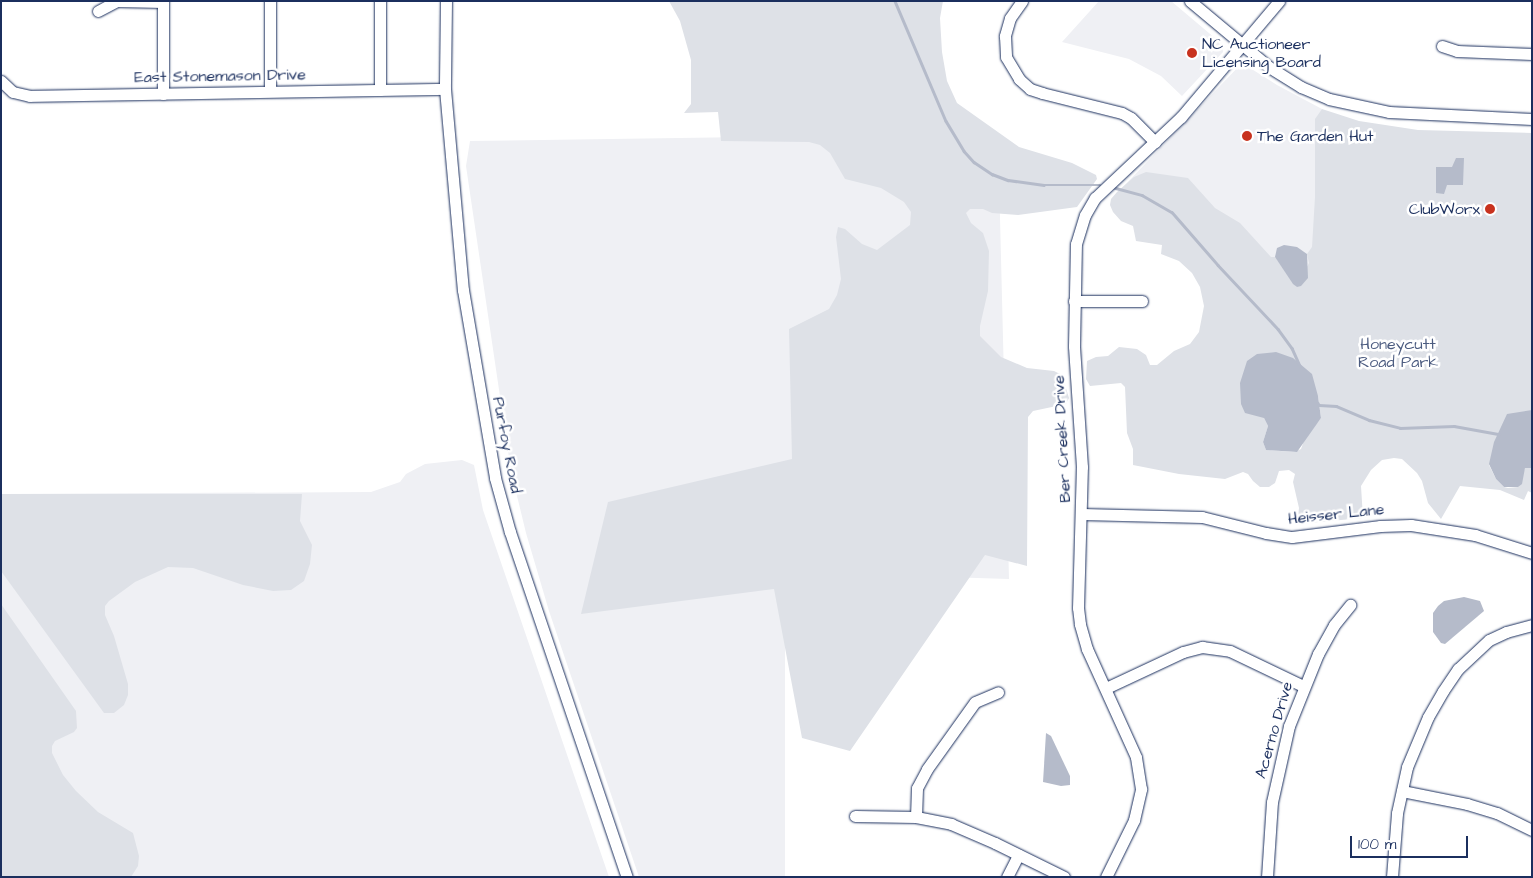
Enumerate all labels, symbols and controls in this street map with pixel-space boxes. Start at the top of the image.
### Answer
place label: NC Auctioneer Licensing Board [1202,34,1321,72]
marker: NC Auctioneer Licensing Board [1186,47,1198,59]
street label: East Stonemason Drive [134,65,306,87]
place label: The Garden Hut [1257,126,1374,146]
marker: The Garden Hut [1241,130,1253,142]
place label: ClubWorx [1409,199,1480,219]
marker: ClubWorx [1484,203,1496,215]
park label: Honeycutt Road Park [1358,334,1438,372]
street label: Ber Creek Drive [1049,375,1075,503]
street label: Purfoy Road [488,395,526,495]
street label: Heisser Lane [1287,499,1385,529]
street label: Acerno Drive [1251,679,1297,781]
scale bar [1353,826,1470,858]
text: 100 m [1358,834,1397,855]

